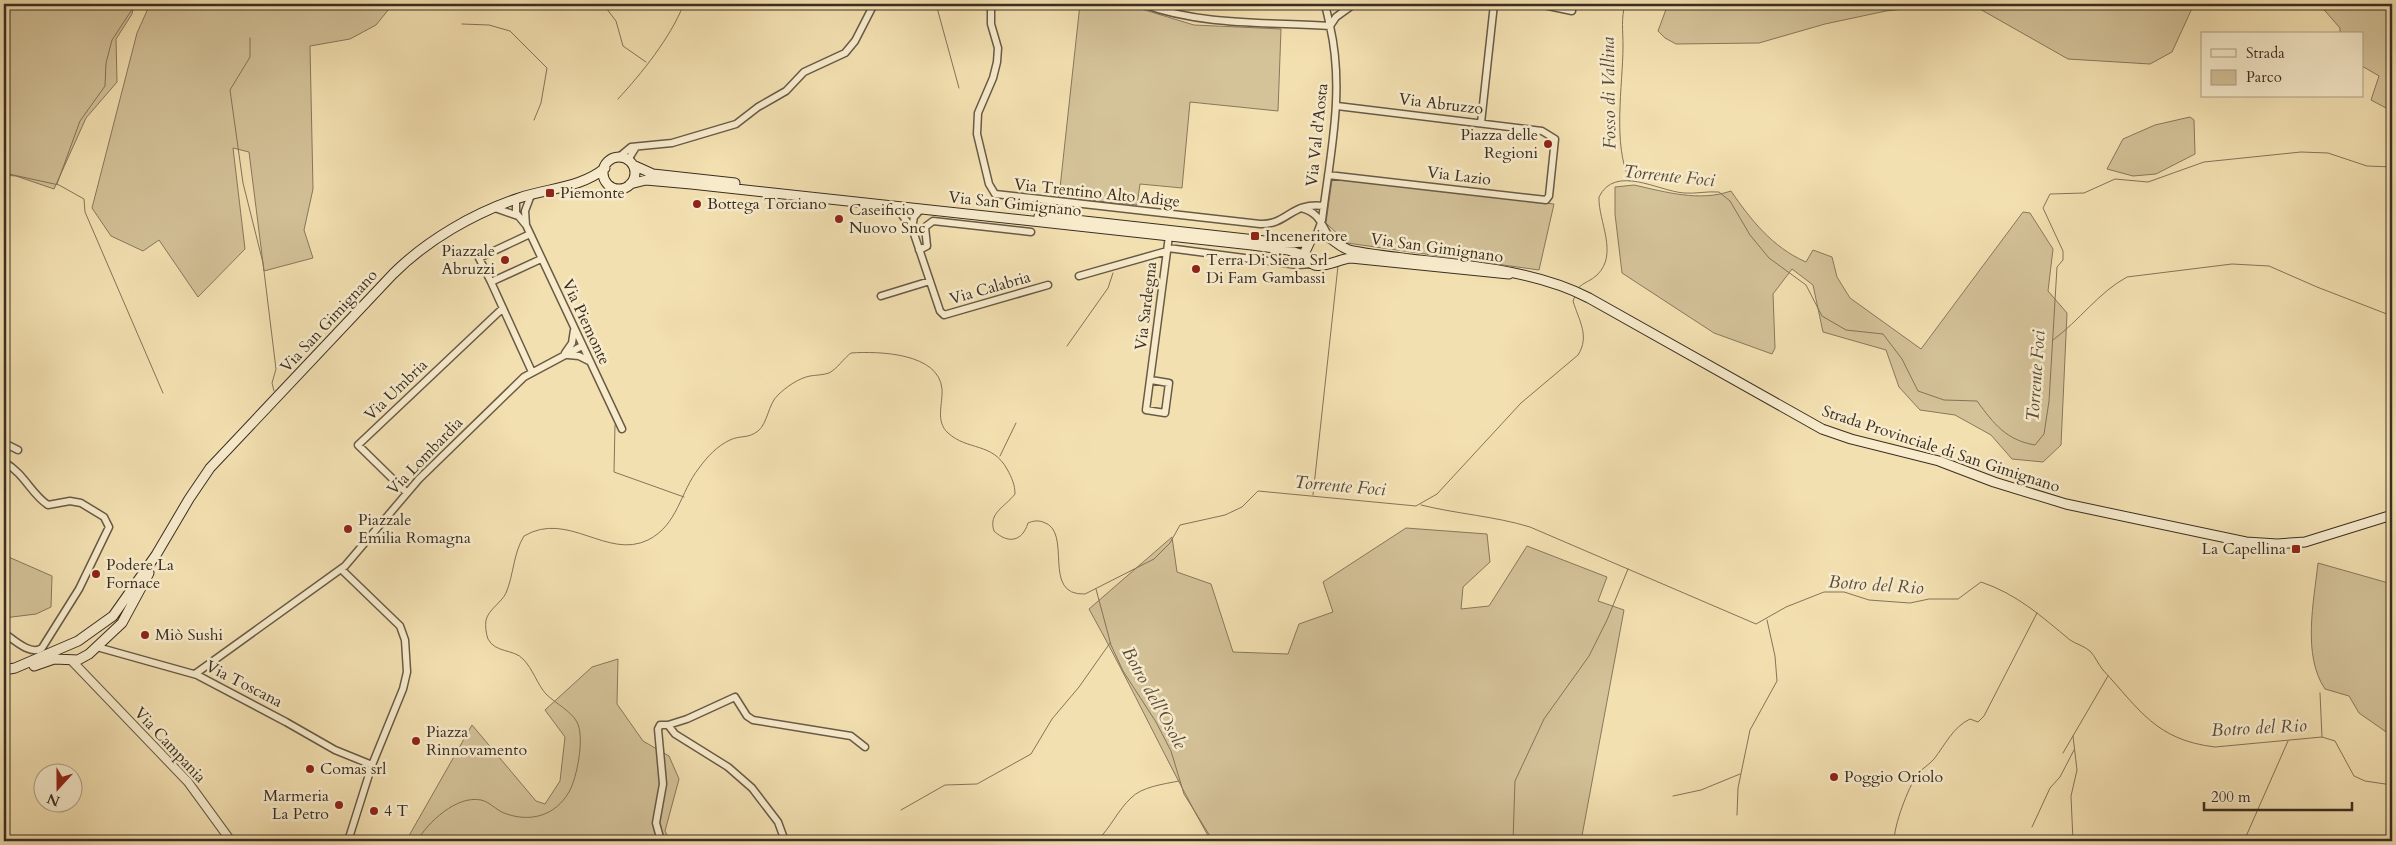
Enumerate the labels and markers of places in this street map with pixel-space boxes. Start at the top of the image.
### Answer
place label: Piazza delle Regioni [1460,124,1539,164]
marker: Piazza delle Regioni [1542,138,1554,150]
place label: Piemonte [560,182,625,204]
marker: Piemonte [544,187,556,199]
place label: Bottega Torciano [707,193,827,215]
marker: Bottega Torciano [691,198,703,210]
place label: Caseificio Nuovo Snc [849,199,926,239]
marker: Caseificio Nuovo Snc [833,213,845,225]
place label: Inceneritore [1265,225,1348,247]
marker: Inceneritore [1249,230,1261,242]
place label: Piazzale Abruzzi [442,240,495,280]
place label: Terra Di Siena Srl Di Fam Gambassi [1206,249,1328,289]
marker: Piazzale Abruzzi [499,254,511,266]
marker: Terra Di Siena Srl Di Fam Gambassi [1190,263,1202,275]
place label: Piazzale Emilia Romagna [358,509,471,549]
marker: Piazzale Emilia Romagna [342,523,354,535]
place label: La Capellina [2202,538,2286,560]
marker: La Capellina [2290,543,2302,555]
place label: Podere La Fornace [106,554,174,594]
marker: Podere La Fornace [90,568,102,580]
place label: Miò Sushi [155,624,223,646]
marker: Miò Sushi [139,629,151,641]
place label: Piazza Rinnovamento [426,721,527,761]
marker: Piazza Rinnovamento [410,735,422,747]
place label: Comas srl [320,758,386,780]
marker: Comas srl [304,763,316,775]
place label: Poggio Oriolo [1844,766,1943,788]
marker: Poggio Oriolo [1828,771,1840,783]
place label: Marmeria La Petro [263,785,329,825]
marker: Marmeria La Petro [333,799,345,811]
place label: 4 T [384,800,408,822]
marker: 4 T [368,805,380,817]

